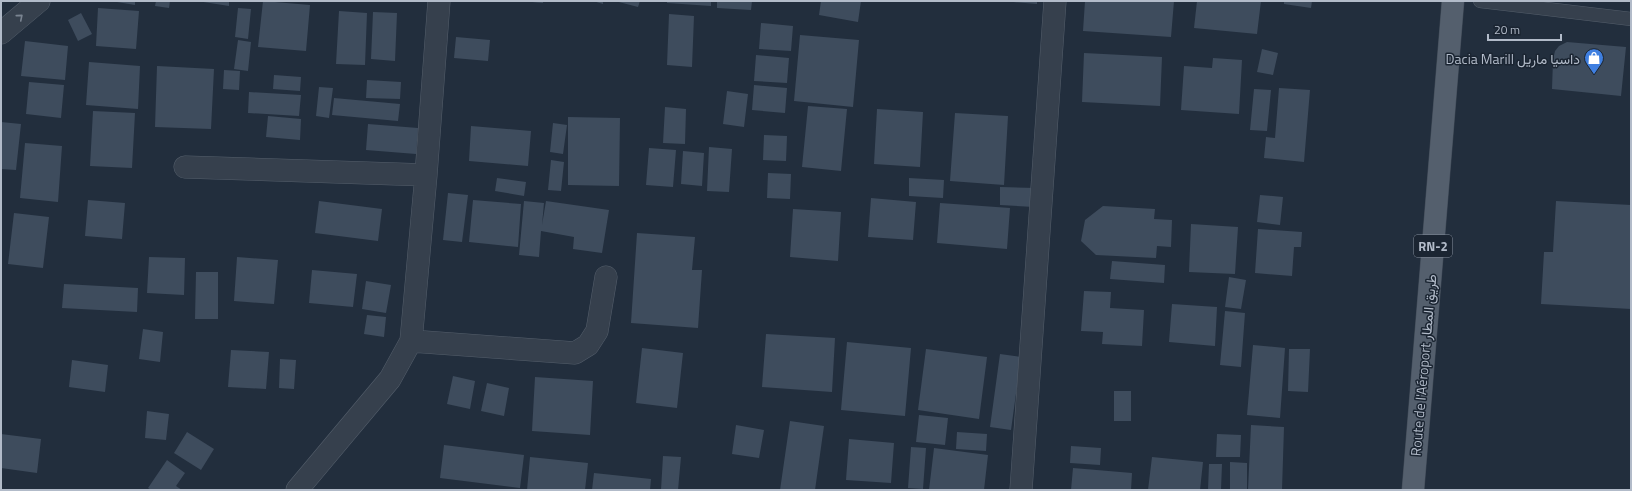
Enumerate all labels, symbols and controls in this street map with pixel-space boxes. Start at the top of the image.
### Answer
one-way arrow [15,15,22,22]
scale bar [1488,16,1561,42]
text: 20 m [1494,20,1520,39]
shop icon: Dacia Marill داسيا ماريل [1583,47,1605,75]
place label: Dacia Marill داسيا ماريل [1446,48,1580,69]
road number: RN-2 [1414,235,1452,257]
street label: Route de l'Aéroport طريق المطار [1405,273,1441,457]

